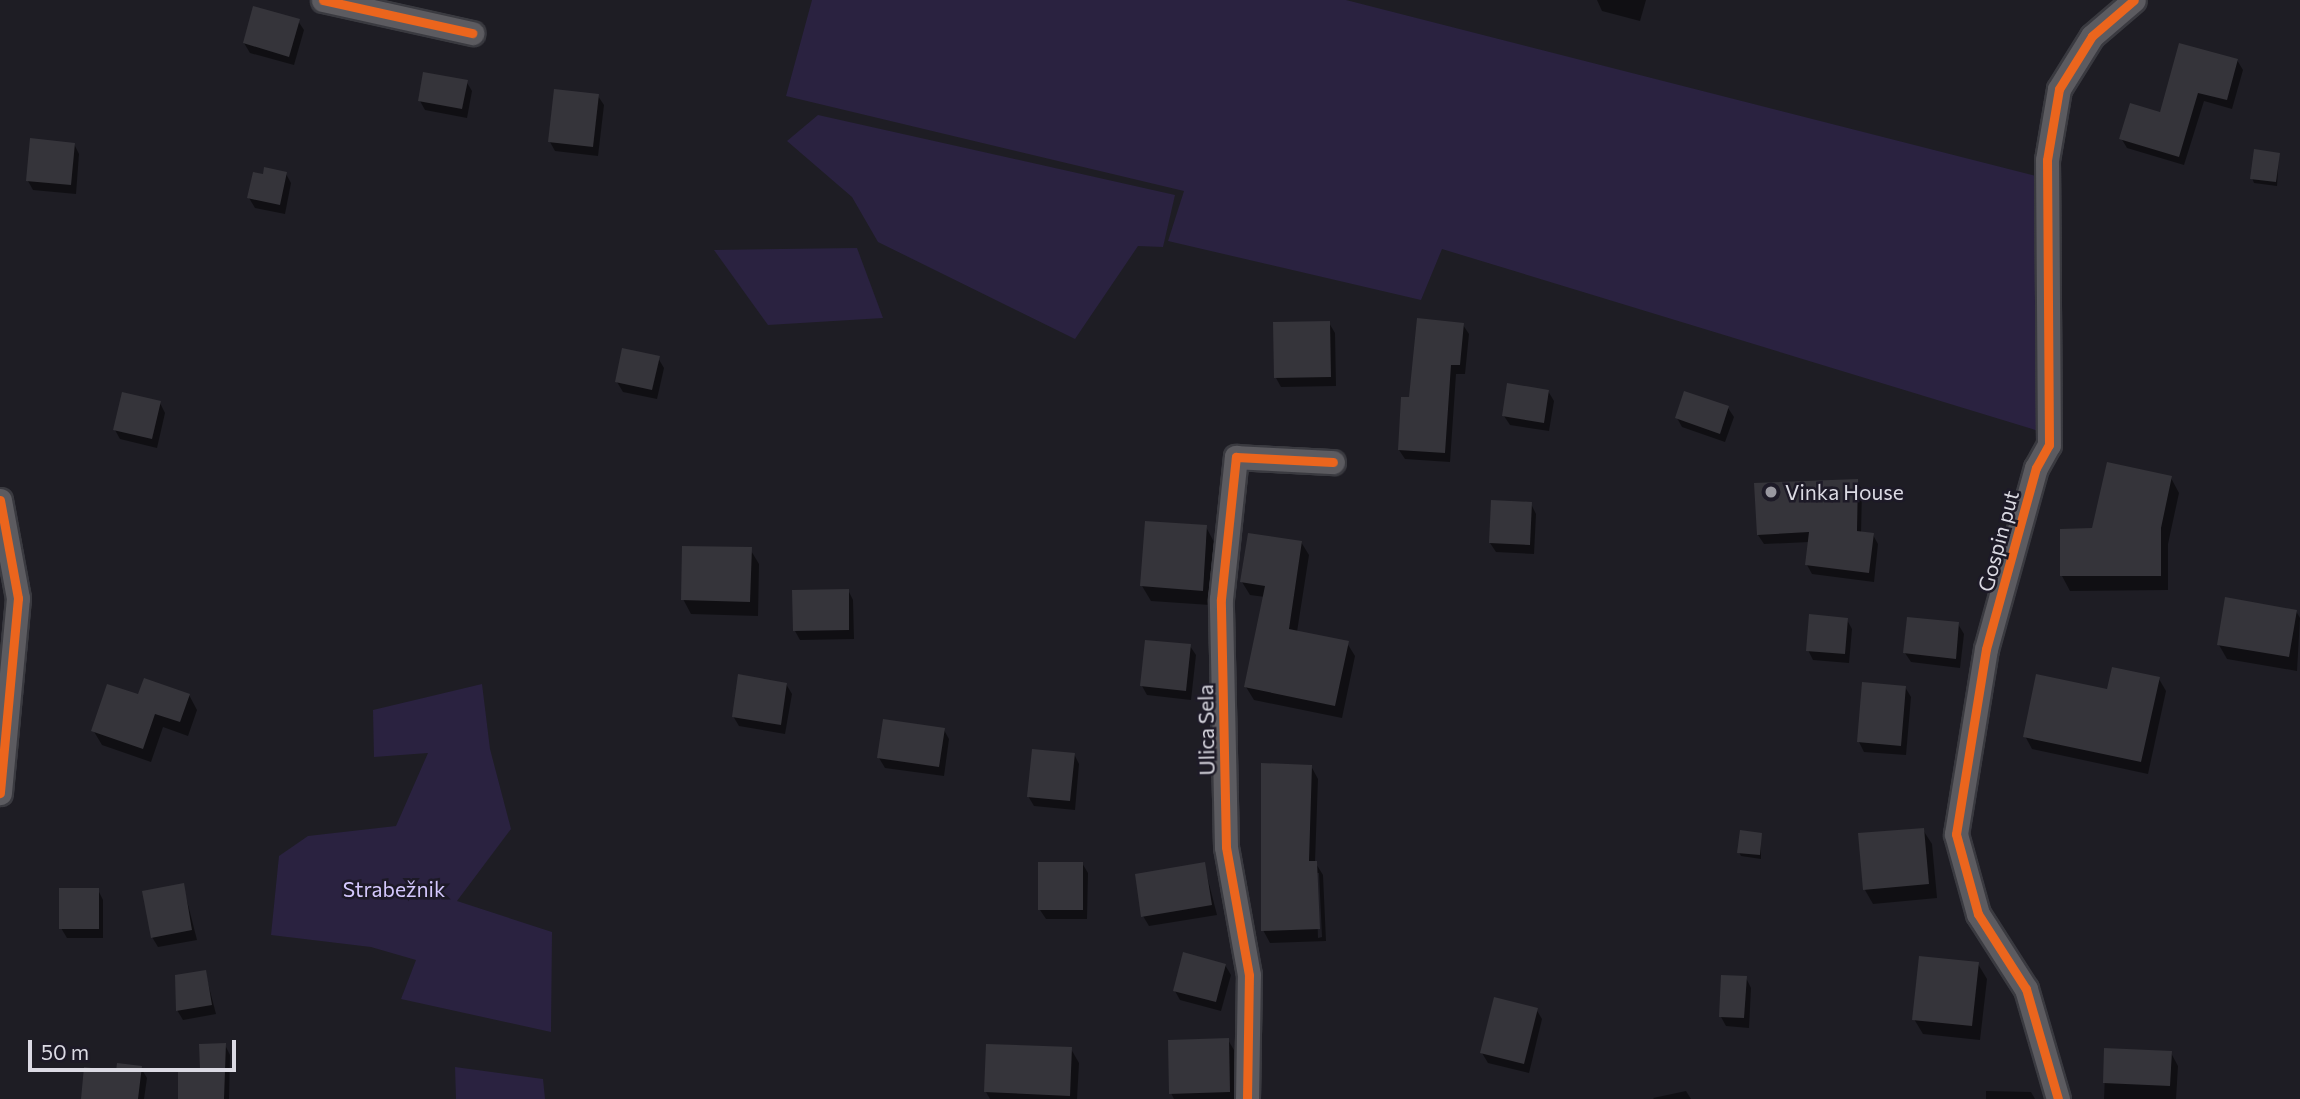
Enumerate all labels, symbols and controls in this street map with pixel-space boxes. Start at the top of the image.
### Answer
place label: Vinka House [1785,479,1904,505]
marker: Vinka House [1763,484,1779,500]
street label: Gospin put [1972,488,2024,594]
street label: Ulica Sela [1193,684,1219,776]
park label: Strabežnik [343,876,445,902]
scale bar [32,1026,240,1070]
text: 50 m [41,1039,89,1064]

